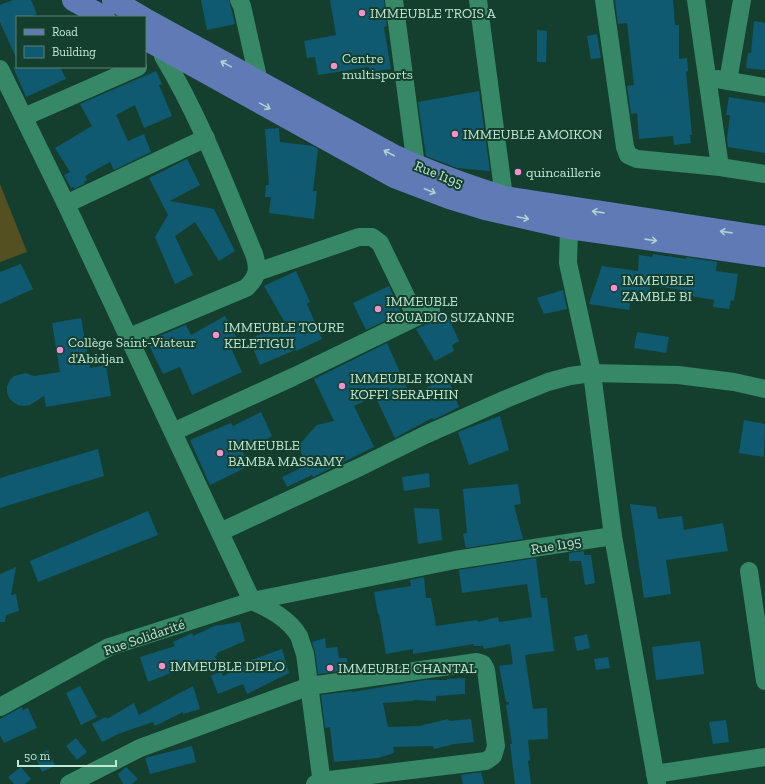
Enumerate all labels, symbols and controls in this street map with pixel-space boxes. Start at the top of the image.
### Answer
place label: IMMEUBLE TROIS A [370,5,497,22]
marker: IMMEUBLE TROIS A [357,8,367,18]
legend [16,16,146,68]
text: Road [52,25,78,39]
text: Building [52,45,96,59]
place label: Centre multisports [342,50,413,83]
one-way arrow [220,60,232,67]
marker: Centre multisports [329,61,339,71]
one-way arrow [259,102,271,110]
place label: IMMEUBLE AMOIKON [463,126,602,143]
marker: IMMEUBLE AMOIKON [450,129,460,139]
one-way arrow [384,149,396,156]
street label: Rue I195 [412,157,466,192]
place label: quincaillerie [526,164,601,181]
marker: quincaillerie [513,167,523,177]
one-way arrow [424,187,436,195]
one-way arrow [592,208,605,216]
one-way arrow [516,214,529,222]
one-way arrow [720,228,733,236]
one-way arrow [644,236,657,244]
place label: IMMEUBLE ZAMBLE BI [622,272,694,305]
marker: IMMEUBLE ZAMBLE BI [609,283,619,293]
place label: IMMEUBLE KOUADIO SUZANNE [386,293,514,326]
marker: IMMEUBLE KOUADIO SUZANNE [373,304,383,314]
place label: IMMEUBLE TOURE KELETIGUI [224,319,344,352]
marker: IMMEUBLE TOURE KELETIGUI [211,330,221,340]
place label: Collège Saint-Viateur d'Abidjan [68,334,196,367]
marker: Collège Saint-Viateur d'Abidjan [55,345,65,355]
place label: IMMEUBLE KONAN KOFFI SERAPHIN [350,370,473,403]
marker: IMMEUBLE KONAN KOFFI SERAPHIN [337,381,347,391]
place label: IMMEUBLE BAMBA MASSAMY [228,437,344,470]
marker: IMMEUBLE BAMBA MASSAMY [215,448,225,458]
street label: Rue I195 [530,533,582,558]
street label: Rue Solidarité [101,616,187,659]
place label: IMMEUBLE DIPLO [170,658,285,675]
place label: IMMEUBLE CHANTAL [338,660,477,677]
marker: IMMEUBLE DIPLO [157,661,167,671]
marker: IMMEUBLE CHANTAL [325,663,335,673]
scale bar [18,742,116,768]
text: 50 m [24,749,51,763]

